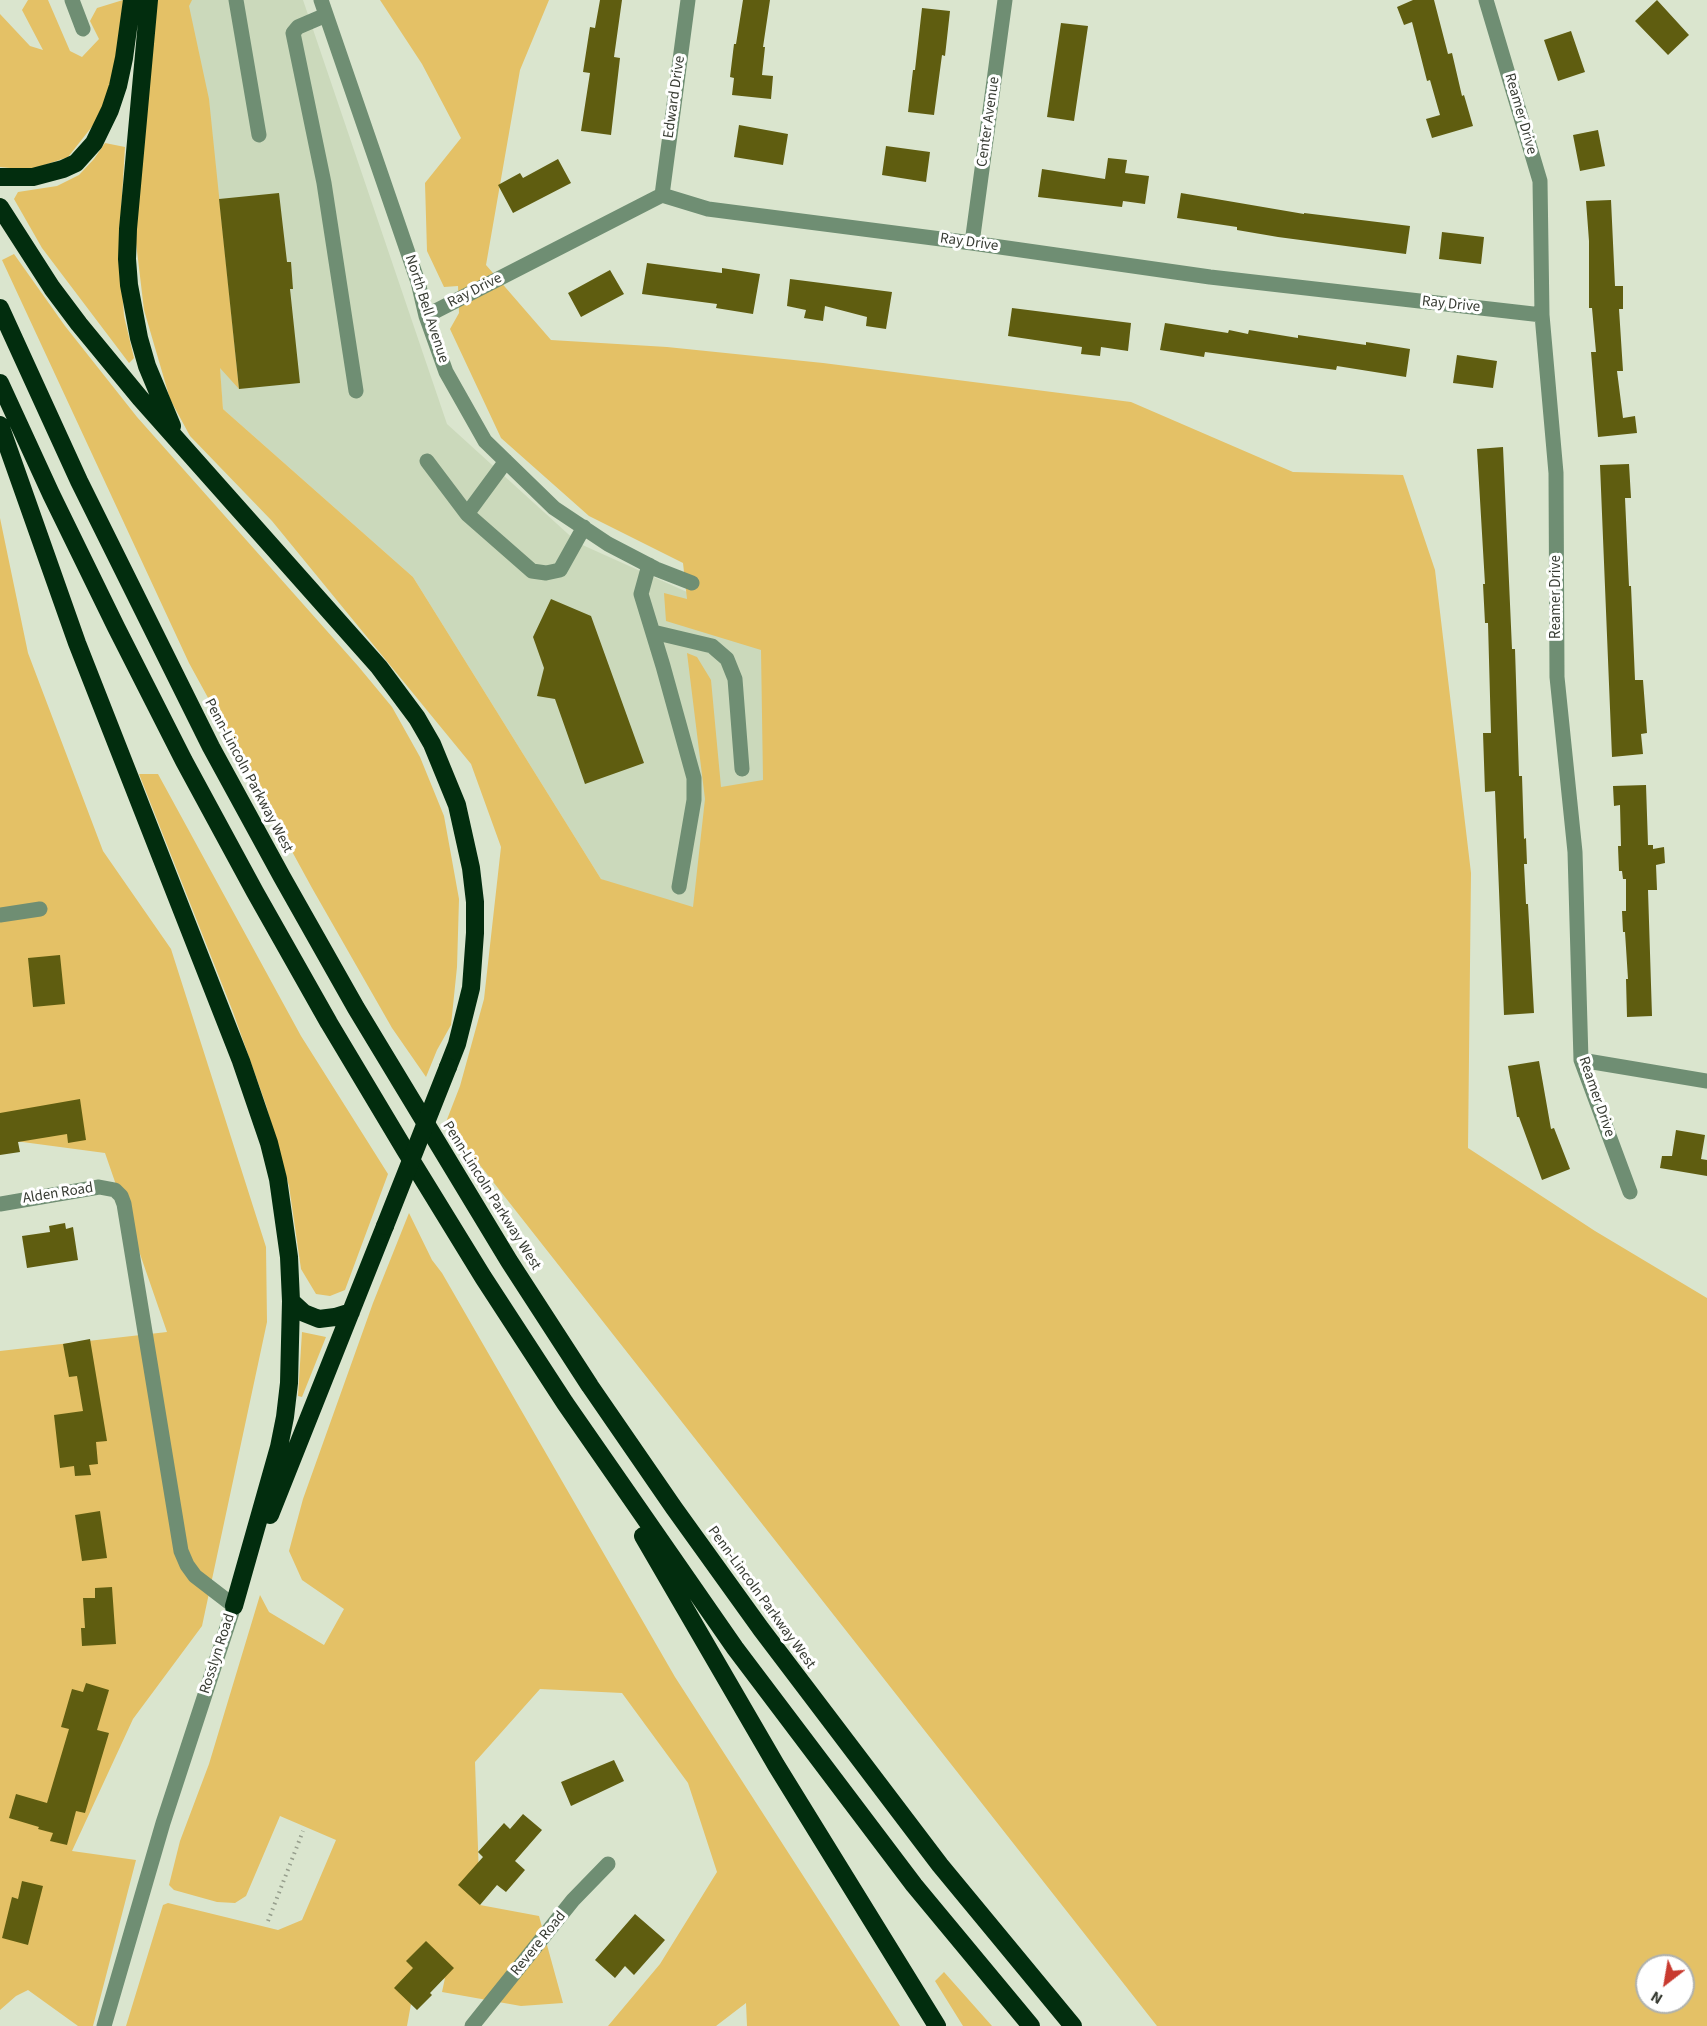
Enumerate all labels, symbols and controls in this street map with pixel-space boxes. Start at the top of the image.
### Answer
street label: Edward Drive [660,55,690,139]
street label: Reamer Drive [1500,71,1540,157]
street label: Center Avenue [974,76,1004,168]
street label: Ray Drive [939,230,999,256]
street label: North Bell Avenue [400,253,452,365]
street label: Ray Drive [445,270,505,312]
street label: Ray Drive [1421,293,1481,317]
street label: Reamer Drive [1548,555,1566,639]
street label: Penn-Lincoln Parkway West [200,696,296,856]
street label: Reamer Drive [1574,1054,1618,1140]
street label: Penn-Lincoln Parkway West [438,1118,544,1274]
street label: Alden Road [21,1180,95,1208]
street label: Penn-Lincoln Parkway West [703,1523,819,1673]
street label: Rosslyn Road [197,1612,239,1696]
street label: Revere Road [507,1908,571,1980]
north arrow [1635,1954,1695,2014]
text: N [1647,1986,1667,2010]

